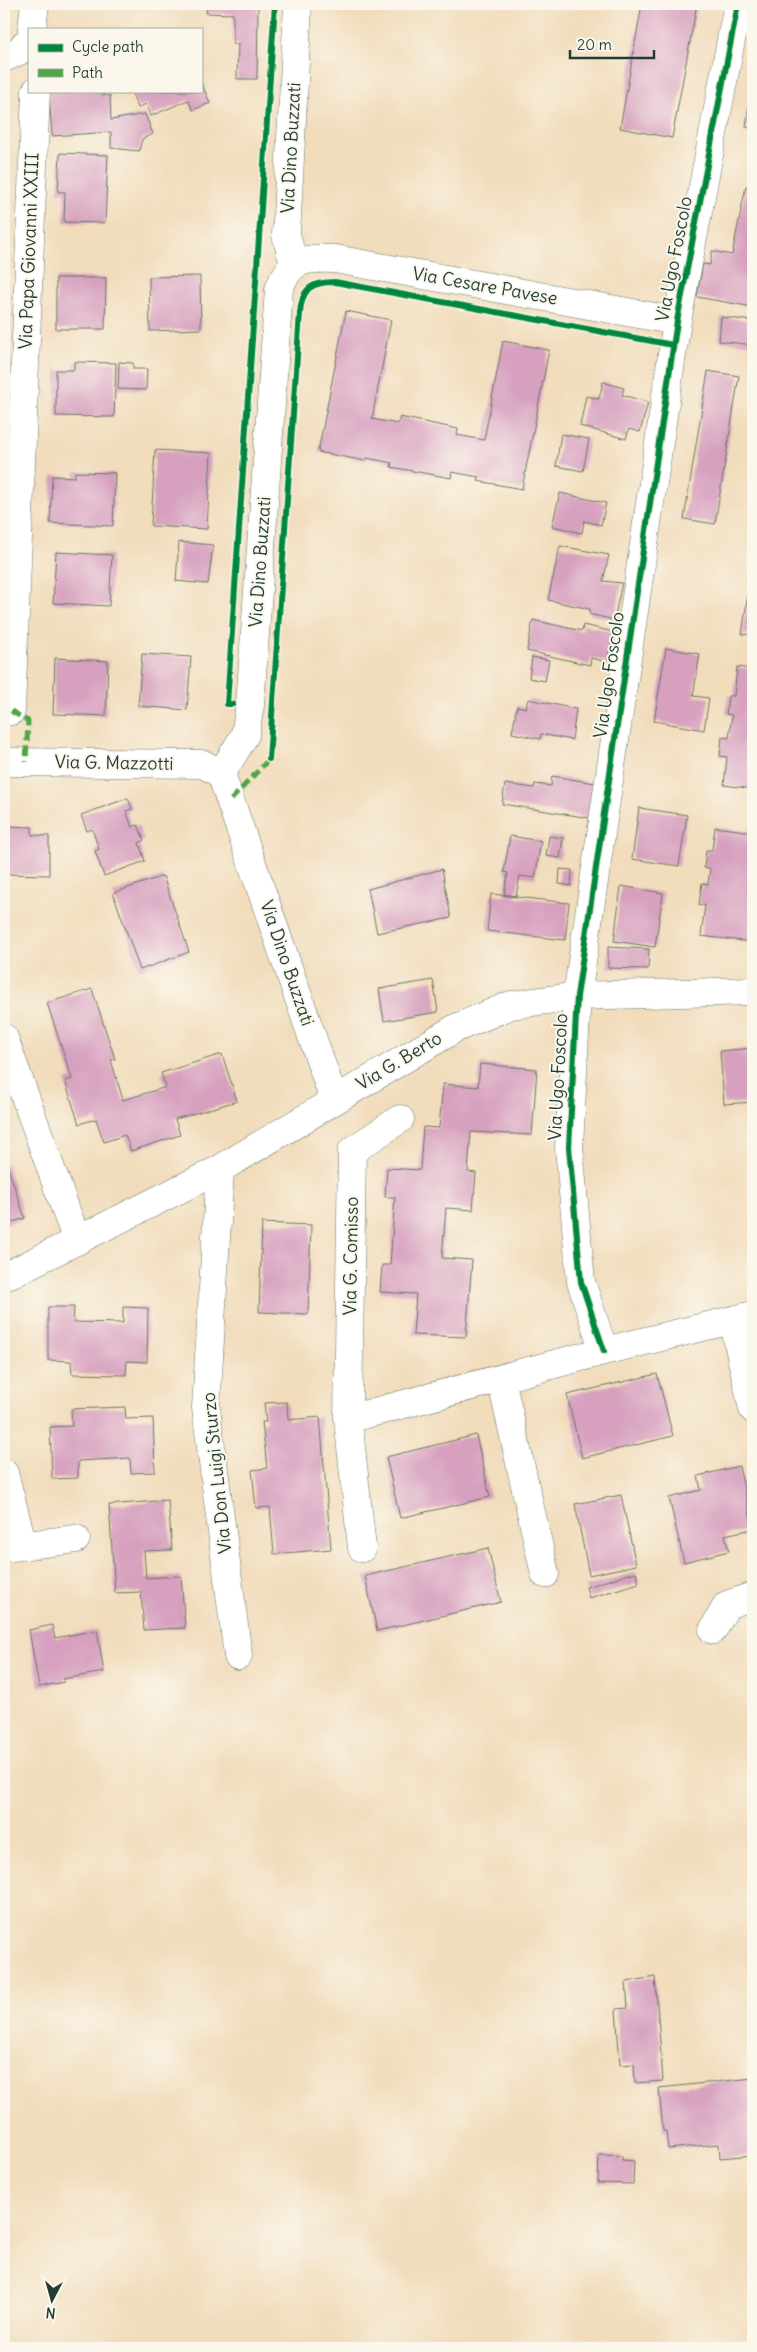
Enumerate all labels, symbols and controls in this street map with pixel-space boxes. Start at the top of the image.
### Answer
legend [28,28,202,92]
scale bar [570,28,653,60]
text: 20 m [577,35,612,54]
text: Cycle path [72,37,144,56]
text: Path [72,63,103,82]
street label: Via Dino Buzzati [276,82,305,214]
street label: Via Papa Giovanni XXIII [14,152,43,350]
street label: Via Ugo Foscolo [650,194,697,324]
street label: Via Cesare Pavese [411,261,560,310]
street label: Via Dino Buzzati [243,496,276,628]
street label: Via Ugo Foscolo [588,610,629,740]
street label: Via G. Mazzotti [54,750,174,775]
street label: Via Dino Buzzati [255,897,320,1029]
street label: Via Ugo Foscolo [543,1013,572,1141]
street label: Via G. Berto [352,1026,446,1095]
street label: Via G. Comisso [338,1196,363,1316]
street label: Via Don Luigi Sturzo [197,1391,236,1555]
north arrow [28,2274,78,2324]
text: N [45,2303,56,2322]

